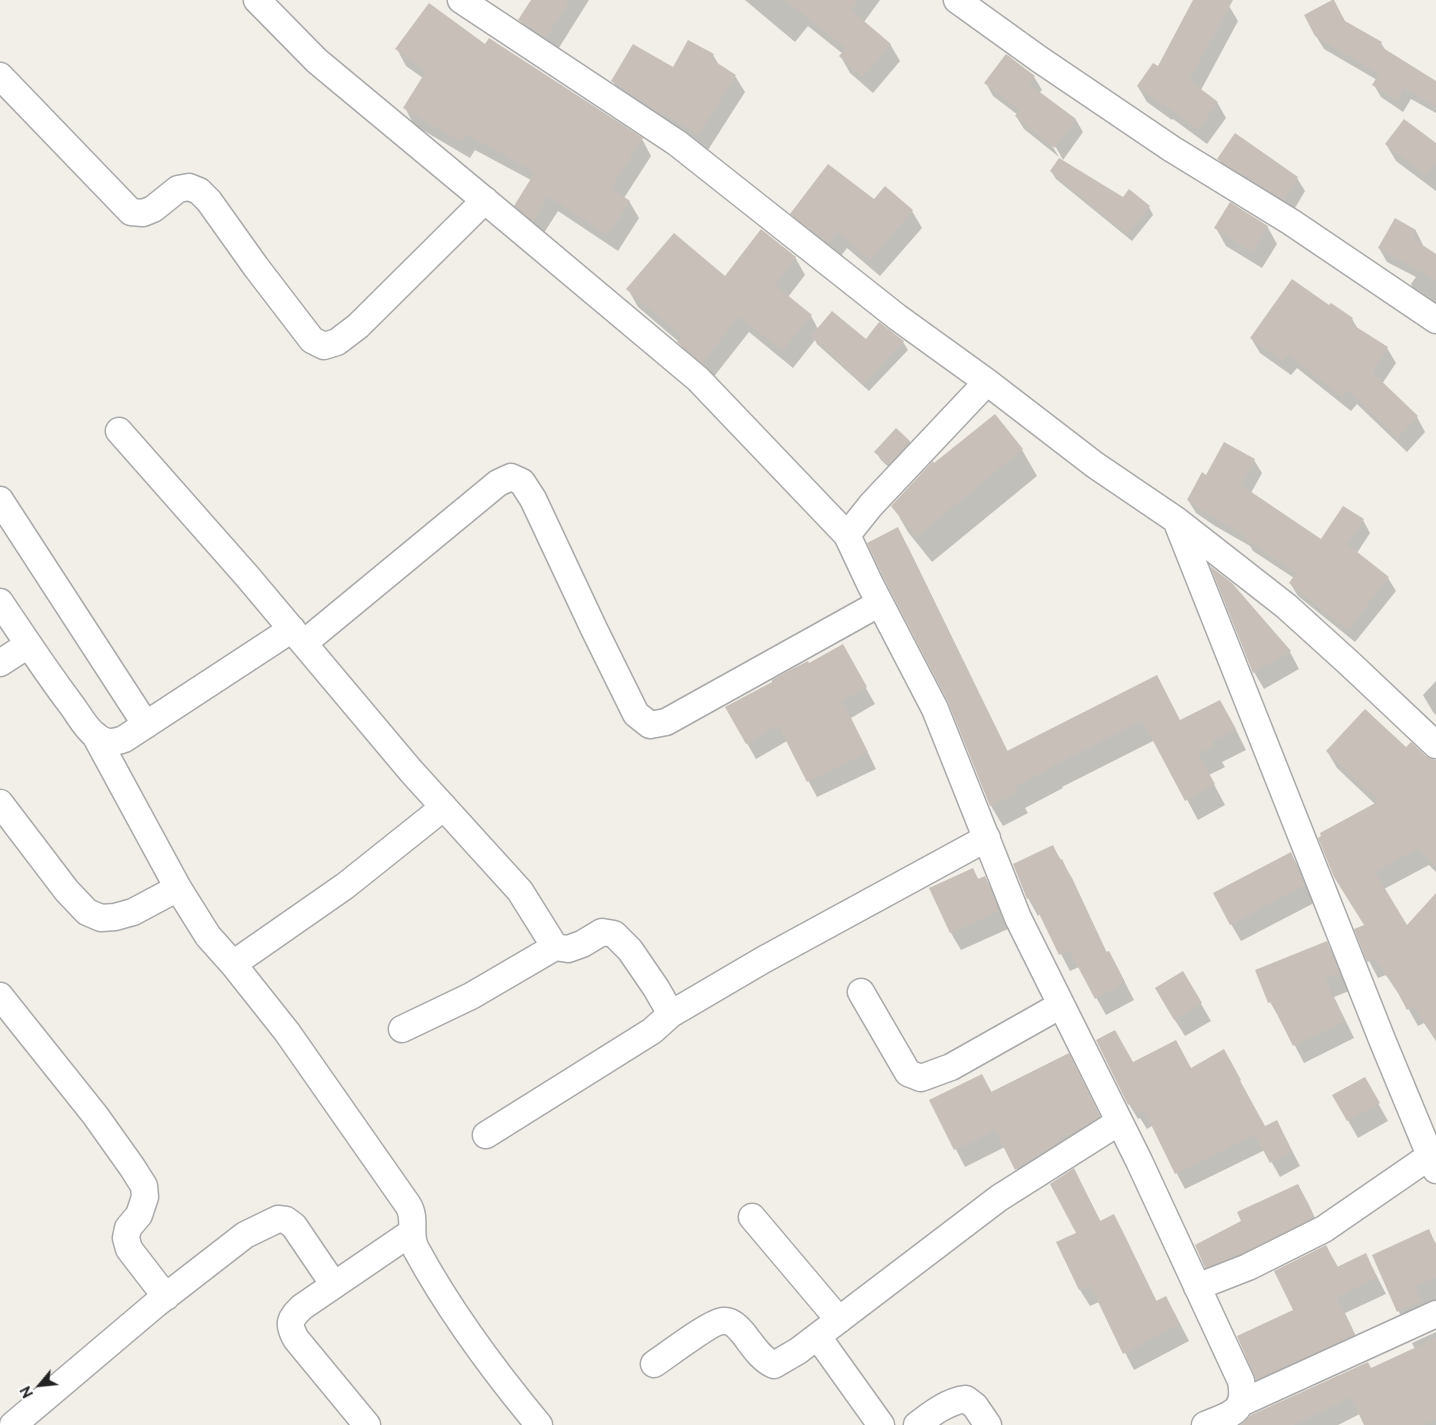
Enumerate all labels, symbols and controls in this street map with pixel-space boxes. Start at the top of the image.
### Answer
north arrow [15,1360,65,1410]
text: N [17,1384,36,1401]

